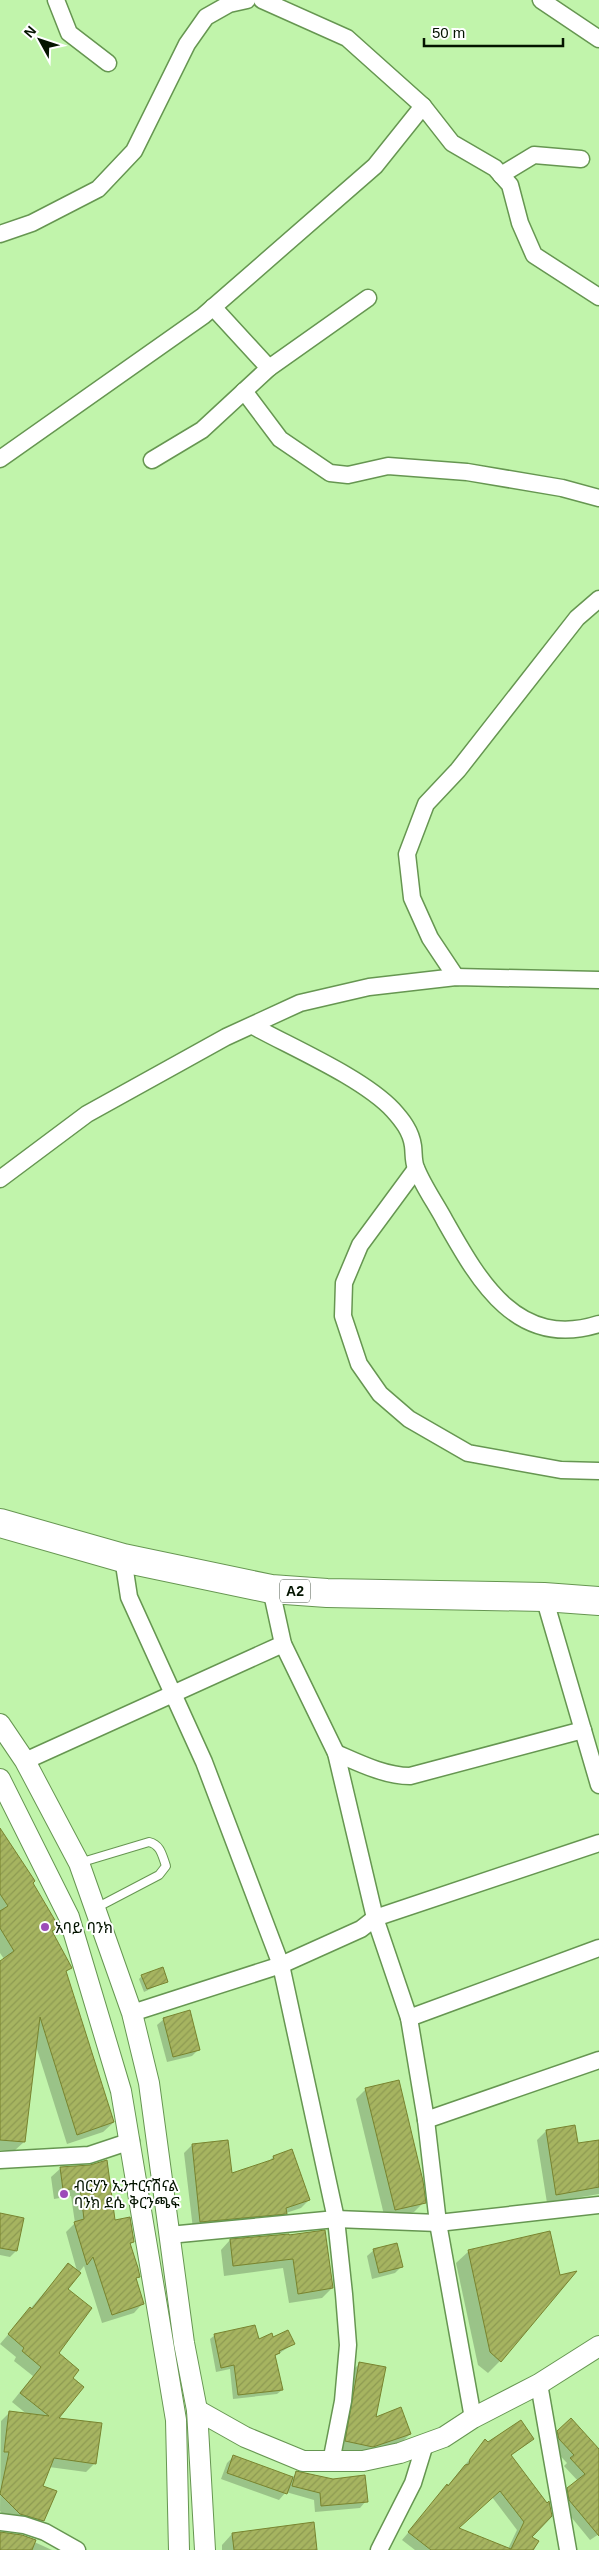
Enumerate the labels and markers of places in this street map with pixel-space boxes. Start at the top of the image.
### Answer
place label: አባይ ባንክ [55,1919,113,1936]
marker: አባይ ባንክ [39,1921,51,1933]
place label: ብርሃን ኢንተርናሽናል ባንክ ደሴ ቅርንጫፍ [74,2177,180,2211]
marker: ብርሃን ኢንተርናሽናል ባንክ ደሴ ቅርንጫፍ [58,2188,70,2200]

